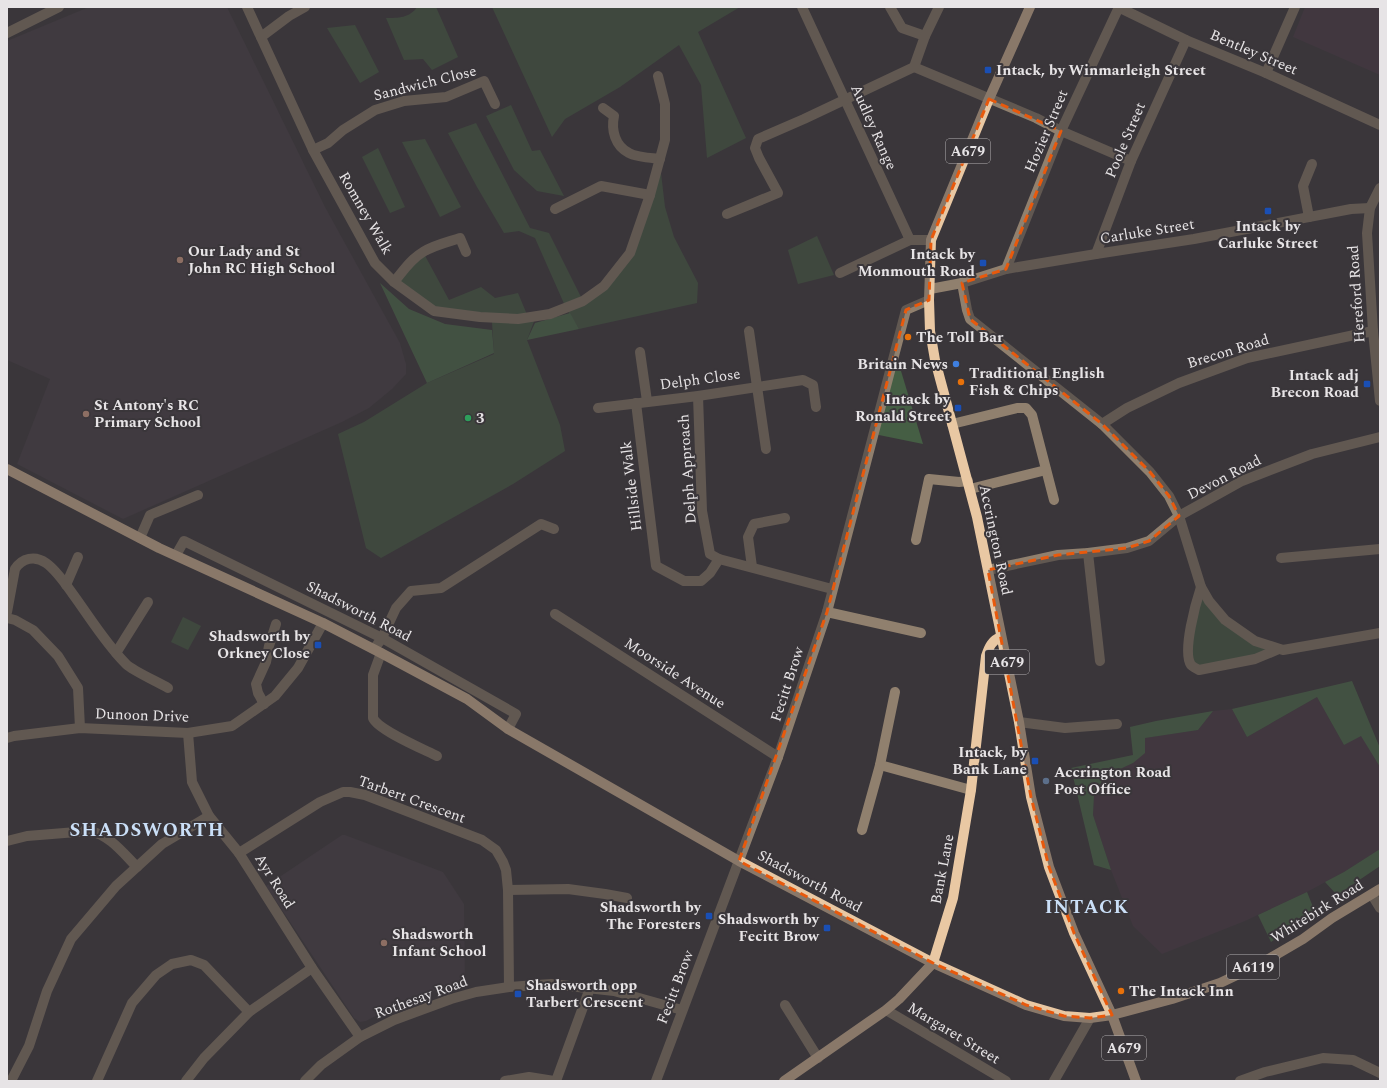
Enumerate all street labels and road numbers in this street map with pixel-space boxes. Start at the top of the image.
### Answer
street label: Bentley Street [1206,24,1301,81]
street label: Sandwich Close [371,60,479,107]
street label: Audley Range [844,81,903,174]
street label: Hozier Street [1019,86,1074,176]
street label: Poole Street [1099,99,1152,182]
road number: A679 [946,139,990,163]
street label: Romney Walk [333,168,399,259]
street label: Carluke Street [1098,213,1196,250]
street label: Hereford Road [1342,244,1371,344]
street label: Brecon Road [1184,328,1272,375]
street label: Delph Close [658,362,742,397]
street label: Delph Approach [672,413,703,525]
street label: Hillside Walk [615,440,648,532]
street label: Devon Road [1183,449,1265,506]
street label: Accrington Road [973,483,1018,598]
street label: Shadsworth Road [302,575,416,648]
street label: Moorside Avenue [620,632,730,715]
street label: Fecitt Brow [765,643,811,725]
road number: A679 [985,650,1029,674]
street label: Dunoon Drive [94,702,189,729]
street label: Tarbert Crescent [355,769,469,830]
street label: Bank Lane [924,832,961,906]
street label: Shadsworth Road [753,844,866,919]
street label: Ayr Road [249,849,301,913]
street label: Whitebirk Road [1266,874,1368,949]
street label: Fecitt Brow [651,946,700,1027]
road number: A6119 [1227,955,1279,979]
street label: Rothesay Road [371,970,471,1025]
street label: Margaret Street [903,997,1005,1070]
road number: A679 [1102,1036,1146,1060]

